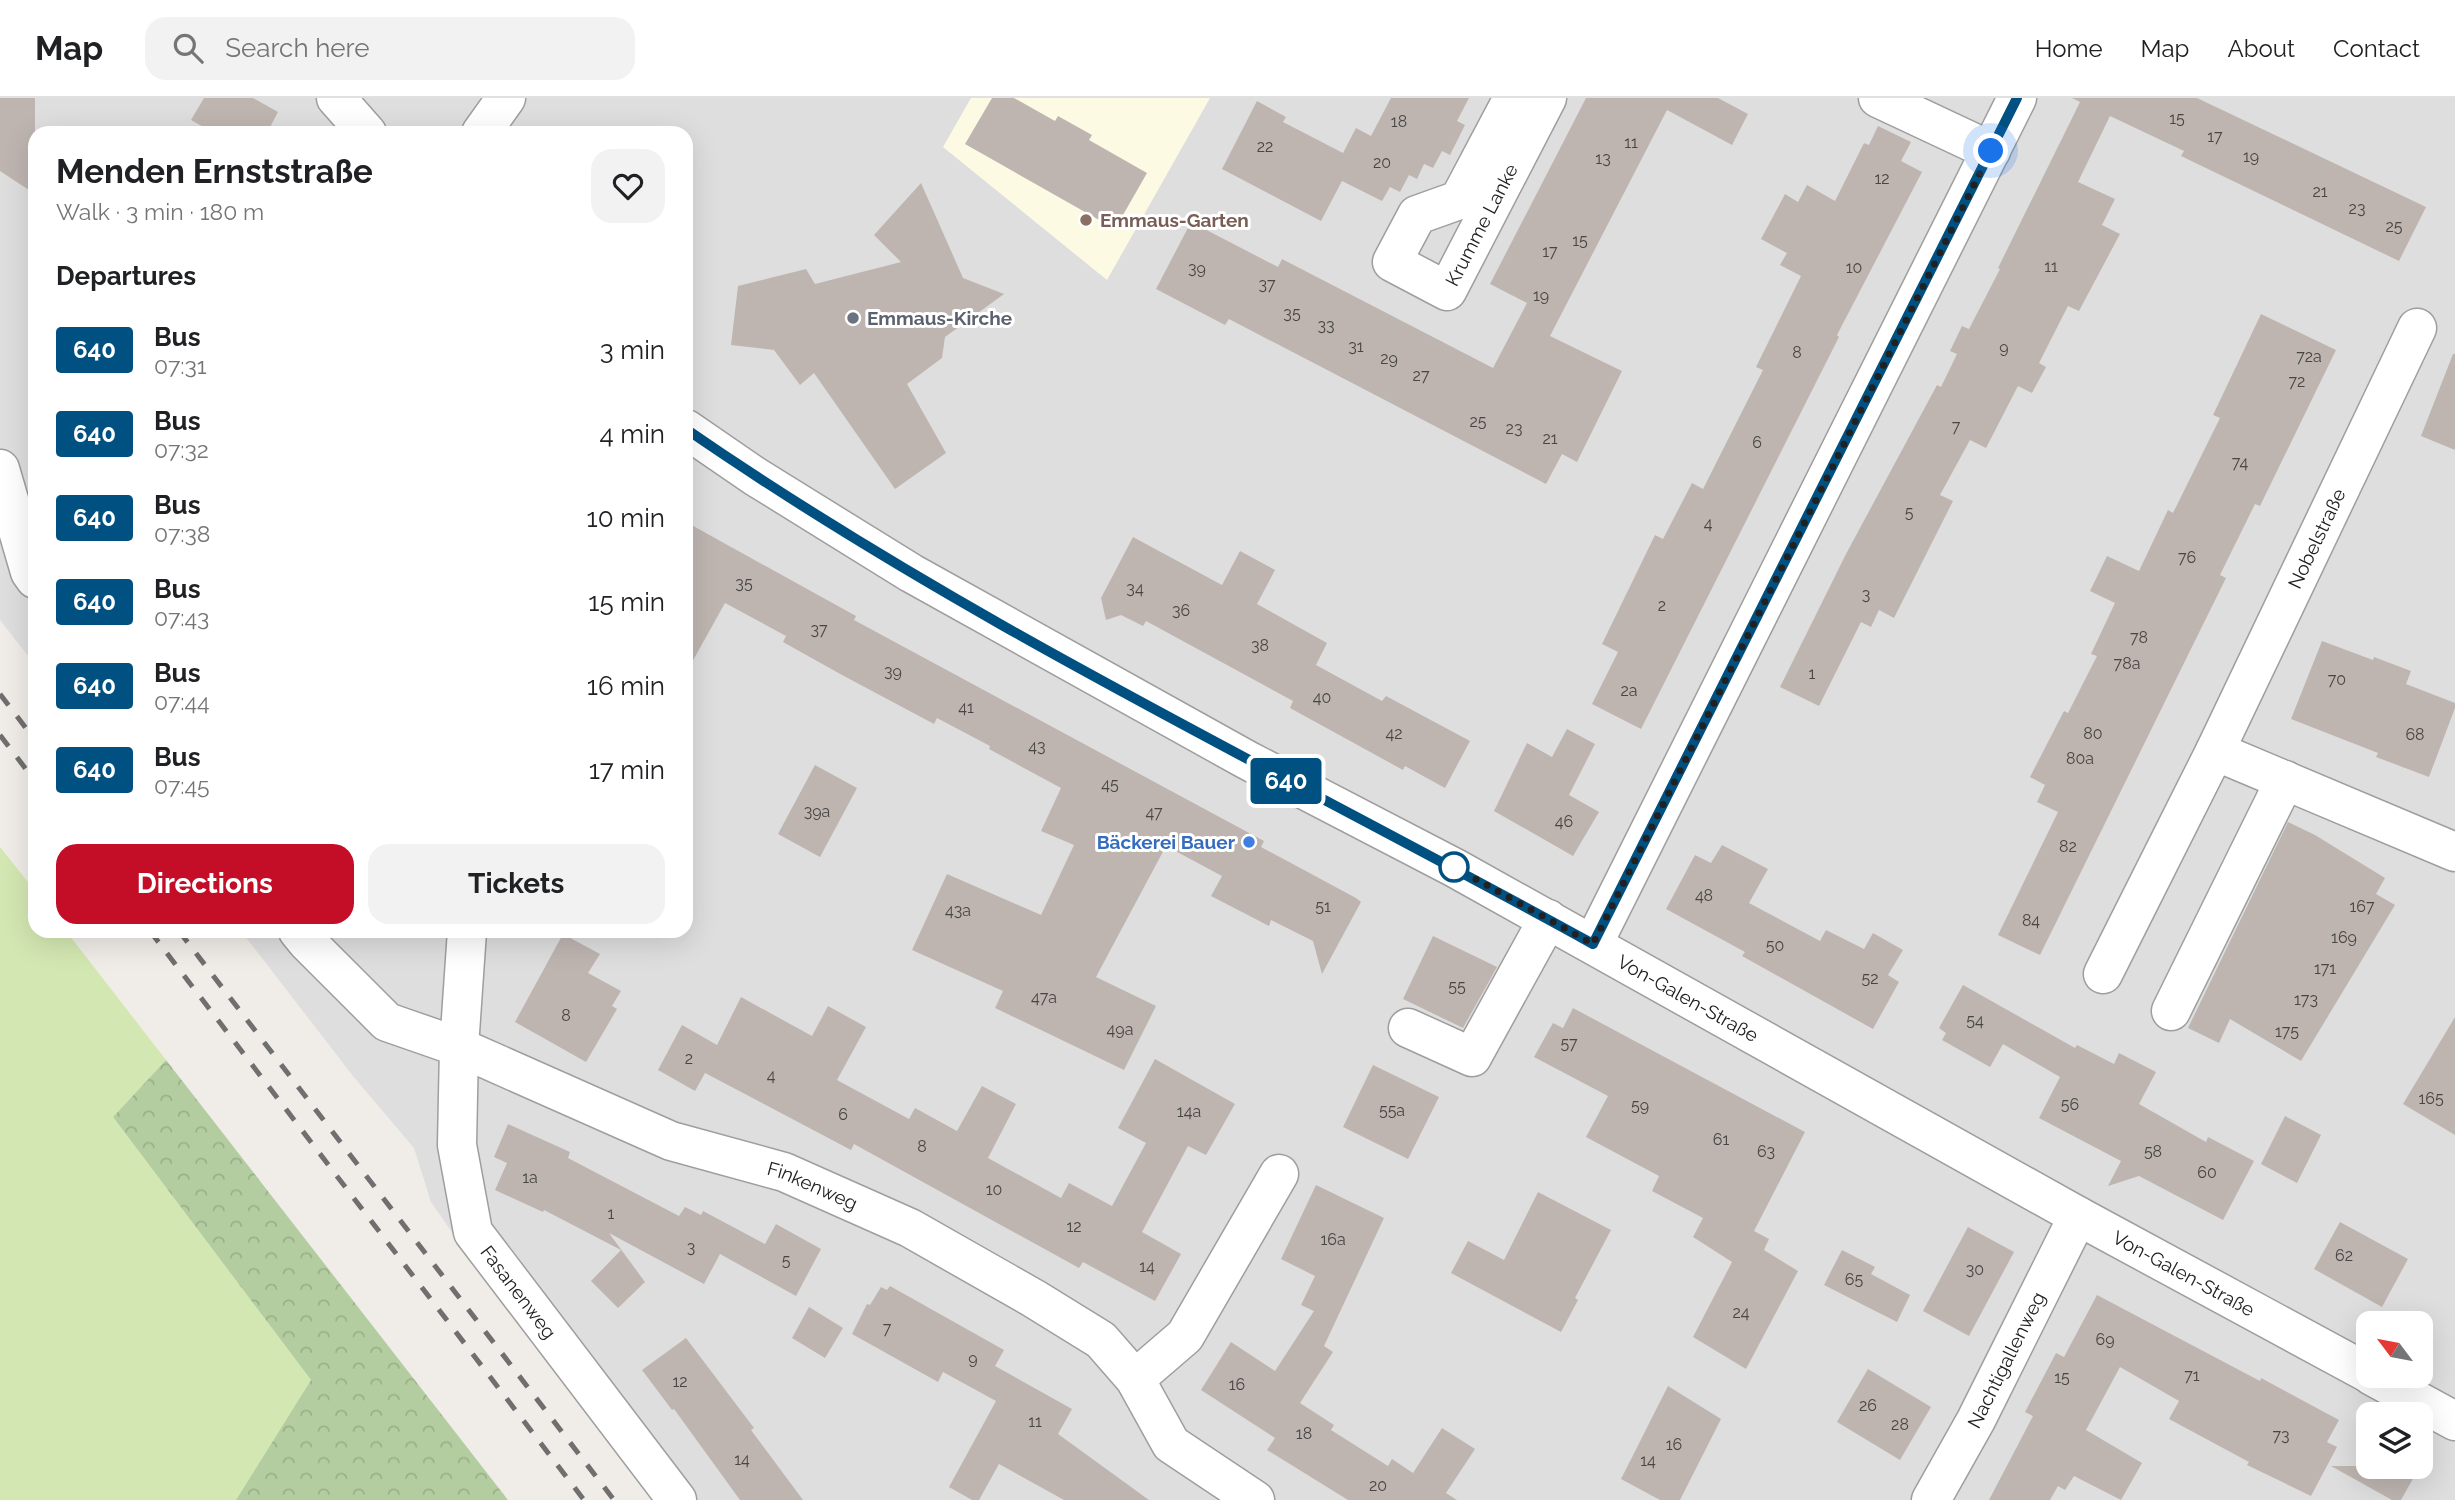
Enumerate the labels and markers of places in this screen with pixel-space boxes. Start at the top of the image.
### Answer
place label: Emmaus-Garten [1100,209,1249,231]
marker: Emmaus-Garten [1078,212,1094,228]
place label: Emmaus-Kirche [867,307,1012,329]
marker: Emmaus-Kirche [845,310,861,326]
place label: Bäckerei Bauer [1097,831,1236,853]
marker: Bäckerei Bauer [1241,834,1257,850]
unlabelled marker [1439,852,1469,882]

